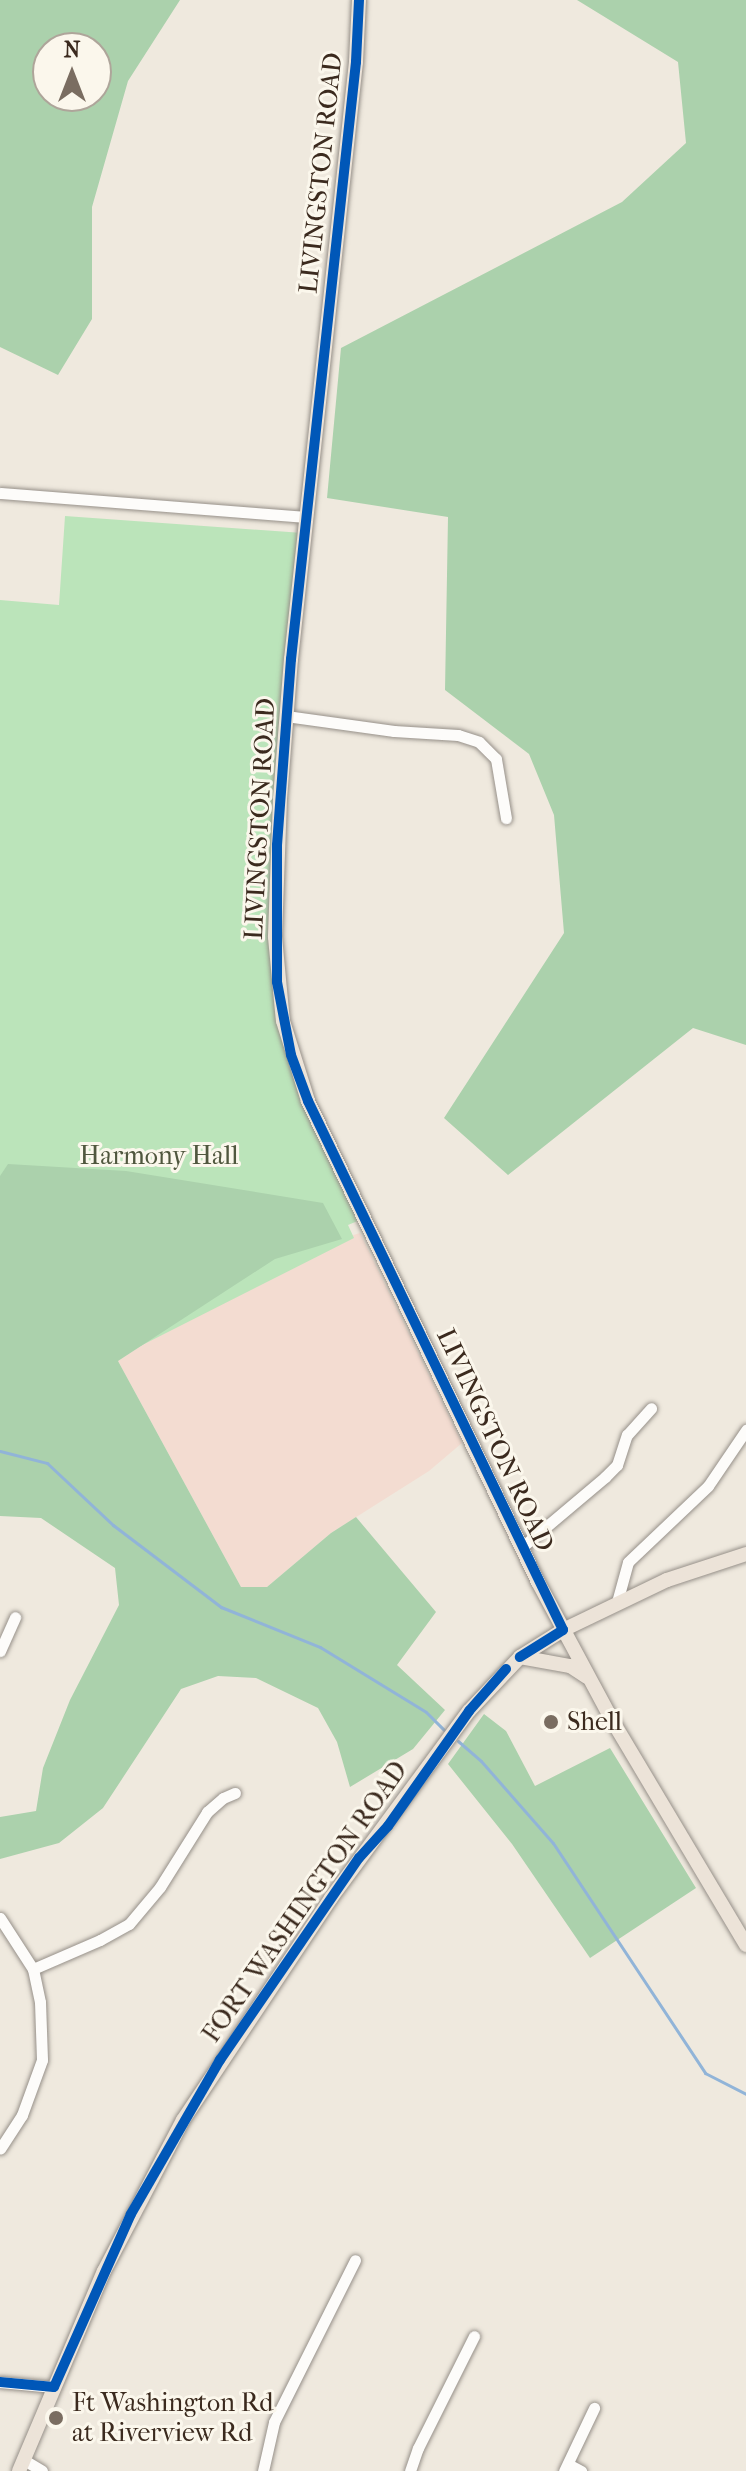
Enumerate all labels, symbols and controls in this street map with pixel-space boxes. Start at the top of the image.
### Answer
north arrow [32,32,112,112]
text: N [64,37,80,63]
street label: LIVINGSTON ROAD [293,51,349,295]
street label: LIVINGSTON ROAD [238,697,282,941]
park label: Harmony Hall [80,1140,238,1172]
street label: LIVINGSTON ROAD [430,1324,560,1556]
place label: Shell [567,1706,622,1738]
marker: Shell [542,1713,560,1731]
street label: FORT WASHINGTON ROAD [196,1755,414,2049]
place label: Ft Washington Rd at Riverview Rd [72,2387,273,2448]
marker: Ft Washington Rd at Riverview Rd [47,2409,65,2427]

